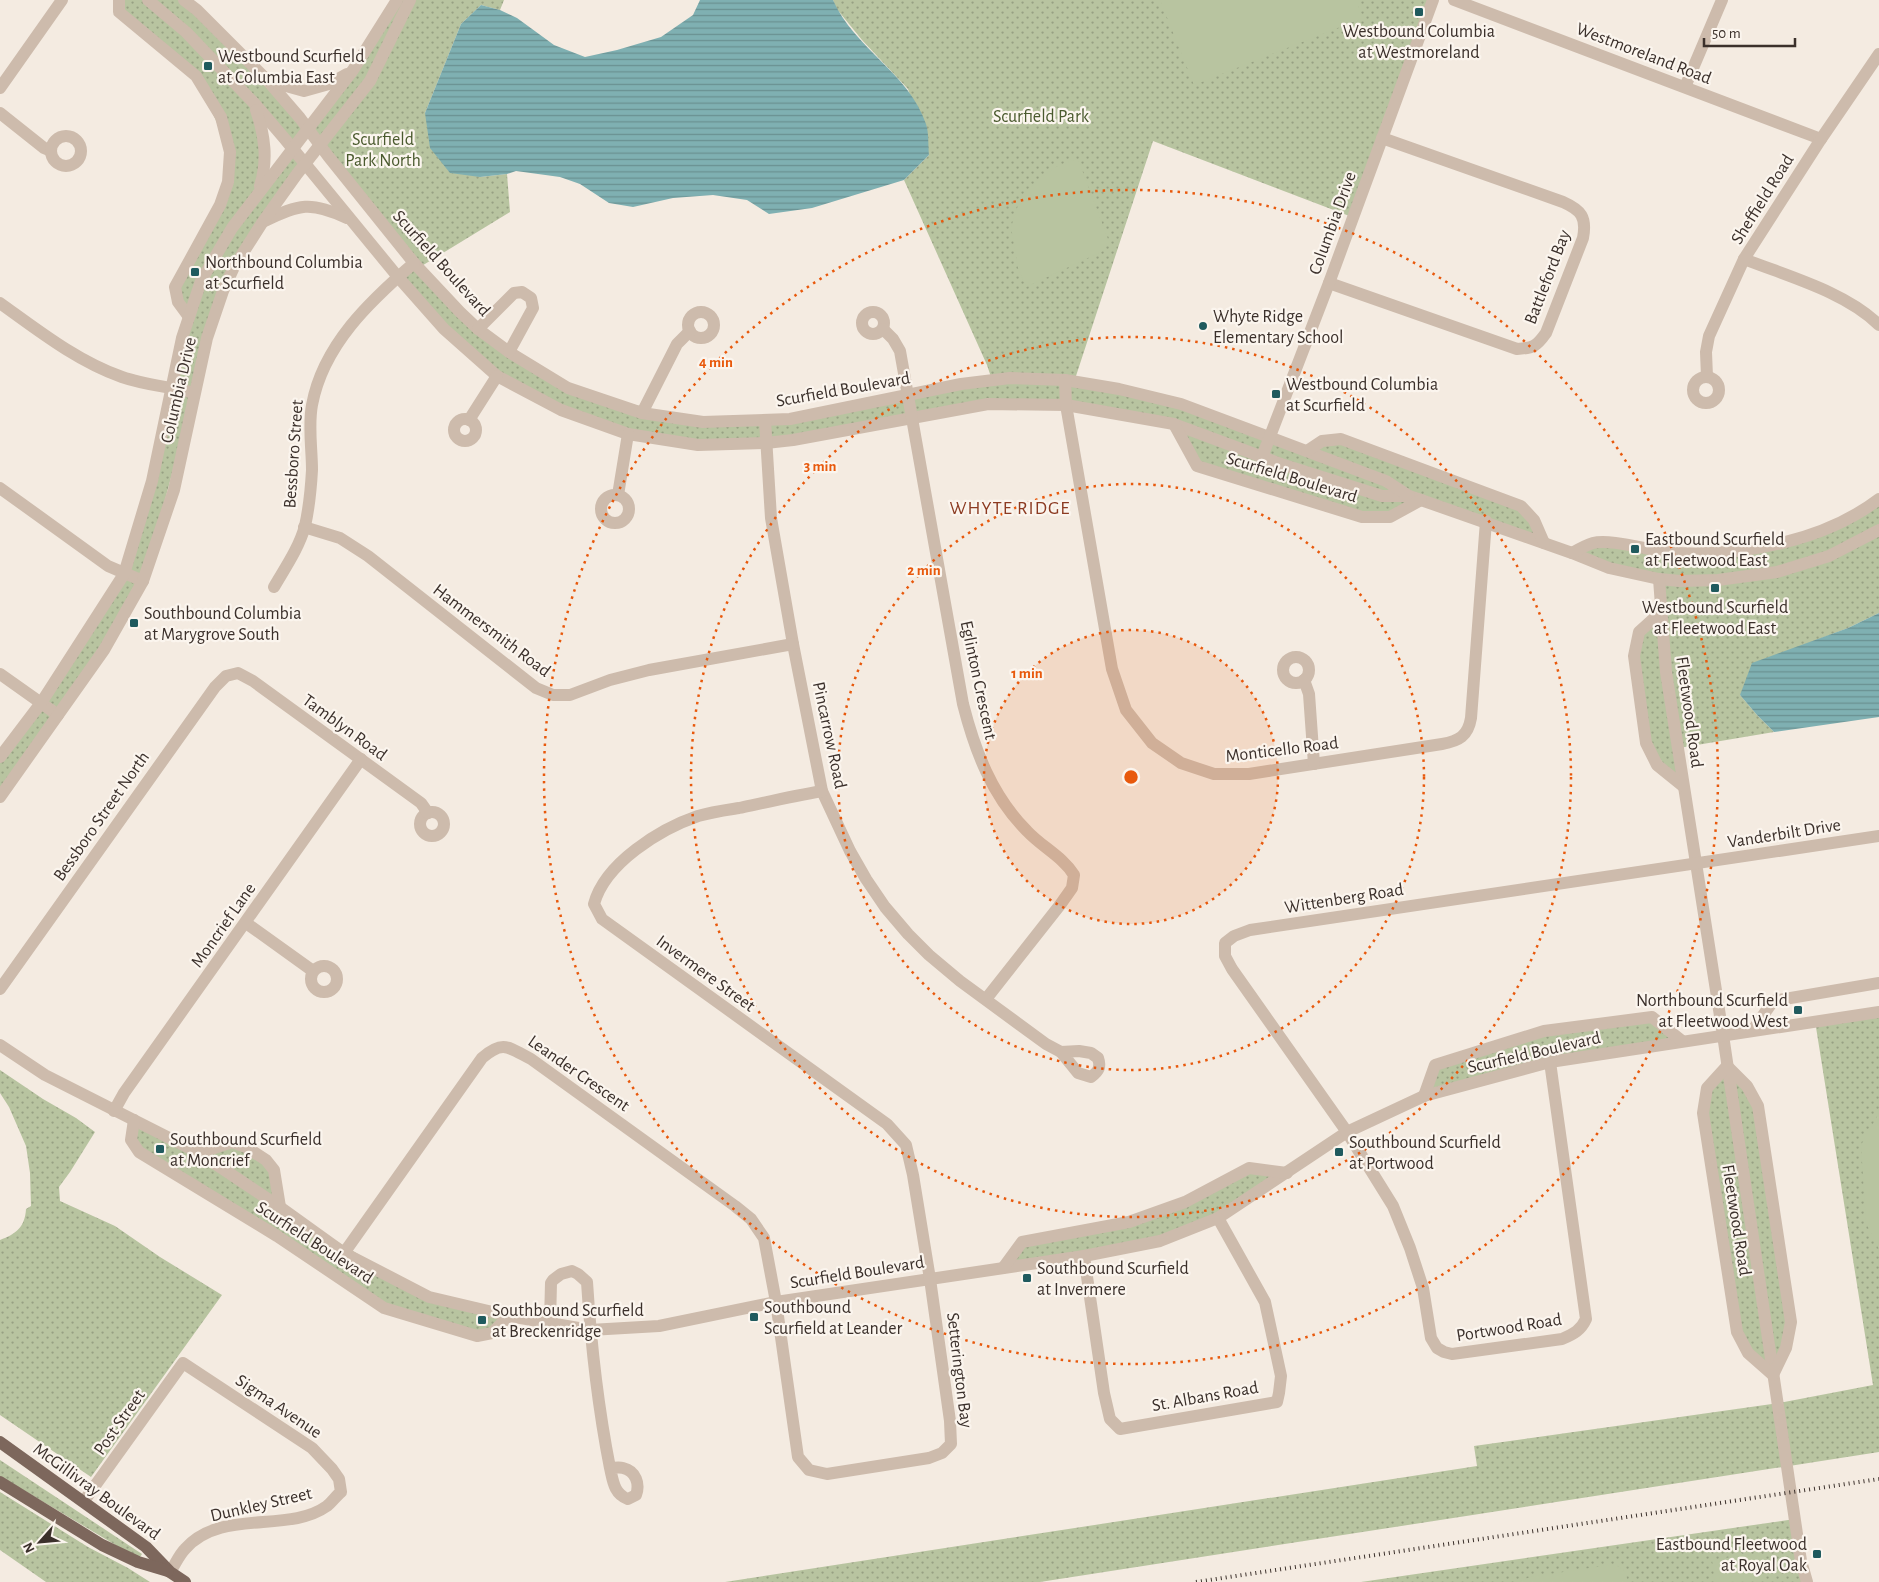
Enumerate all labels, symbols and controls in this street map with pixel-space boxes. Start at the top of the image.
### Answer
marker: Westbound Columbia at Westmoreland [1413,6,1425,18]
scale bar [1704,15,1795,47]
street label: Westmoreland Road [1574,20,1714,88]
place label: Westbound Columbia at Westmoreland [1343,23,1495,62]
text: 50 m [1712,26,1741,41]
place label: Westbound Scurfield at Columbia East [218,48,365,87]
marker: Westbound Scurfield at Columbia East [202,60,214,72]
park label: Scurfield Park [993,108,1090,126]
park label: Scurfield Park North [345,131,421,170]
street label: Sheffield Road [1728,151,1798,248]
street label: Columbia Drive [1306,170,1360,277]
street label: Scurfield Boulevard [389,207,493,320]
street label: Battleford Bay [1522,227,1574,327]
place label: Northbound Columbia at Scurfield [205,254,363,293]
marker: Northbound Columbia at Scurfield [189,266,201,278]
place label: Whyte Ridge Elementary School [1213,308,1344,347]
marker: Whyte Ridge Elementary School [1197,320,1209,332]
street label: Columbia Drive [158,336,200,445]
text: 4 min [699,355,733,370]
street label: Scurfield Boulevard [775,369,912,411]
place label: Westbound Columbia at Scurfield [1286,376,1438,415]
marker: Westbound Columbia at Scurfield [1270,388,1282,400]
street label: Bessboro Street [281,399,307,509]
street label: Scurfield Boulevard [1224,450,1359,506]
text: 3 min [804,459,836,474]
district label: WHYTE RIDGE [949,499,1071,518]
place label: Eastbound Scurfield at Fleetwood East [1645,531,1785,570]
marker: Eastbound Scurfield at Fleetwood East [1629,543,1641,555]
text: 2 min [907,563,941,578]
street label: Hammersmith Road [429,581,554,681]
marker: Westbound Scurfield at Fleetwood East [1709,582,1721,594]
place label: Westbound Scurfield at Fleetwood East [1642,599,1788,638]
place label: Southbound Columbia at Marygrove South [144,605,302,644]
marker: Southbound Columbia at Marygrove South [128,617,140,629]
street label: Eglinton Crescent [957,619,999,742]
street label: Fleetwood Road [1672,655,1706,769]
text: 1 min [1011,666,1043,681]
street label: Pincarrow Road [809,680,849,790]
street label: Tamblyn Road [299,691,390,764]
street label: Monticello Road [1225,734,1340,766]
street label: Bessboro Street North [50,749,153,885]
centre of rings [1122,768,1140,786]
street label: Vanderbilt Drive [1726,816,1842,852]
street label: Moncrief Lane [188,880,259,971]
street label: Wittenberg Road [1283,881,1405,917]
street label: Invermere Street [653,932,758,1016]
place label: Northbound Scurfield at Fleetwood West [1636,992,1788,1031]
marker: Northbound Scurfield at Fleetwood West [1792,1004,1804,1016]
street label: Scurfield Boulevard [1466,1029,1602,1077]
street label: Leander Crescent [524,1032,633,1116]
place label: Southbound Scurfield at Moncrief [170,1131,322,1170]
place label: Southbound Scurfield at Portwood [1349,1134,1501,1173]
marker: Southbound Scurfield at Moncrief [154,1143,166,1155]
marker: Southbound Scurfield at Portwood [1333,1146,1345,1158]
street label: Fleetwood Road [1718,1163,1754,1277]
street label: Scurfield Boulevard [253,1198,376,1287]
street label: Scurfield Boulevard [789,1253,926,1292]
place label: Southbound Scurfield at Invermere [1037,1260,1189,1299]
marker: Southbound Scurfield at Invermere [1021,1272,1033,1284]
place label: Southbound Scurfield at Leander [764,1299,903,1338]
place label: Southbound Scurfield at Breckenridge [492,1302,644,1341]
marker: Southbound Scurfield at Leander [748,1311,760,1323]
street label: Setterington Bay [943,1311,975,1429]
street label: Portwood Road [1455,1311,1563,1345]
marker: Southbound Scurfield at Breckenridge [476,1314,488,1326]
street label: Sigma Avenue [232,1371,325,1442]
street label: St. Albans Road [1151,1379,1260,1415]
street label: Post Street [91,1386,149,1459]
street label: McGillivray Boulevard [30,1440,163,1544]
street label: Dunkley Street [209,1484,314,1525]
north arrow [15,1517,65,1567]
place label: Eastbound Fleetwood at Royal Oak [1656,1536,1808,1575]
text: N [21,1540,38,1555]
marker: Eastbound Fleetwood at Royal Oak [1811,1548,1823,1560]

